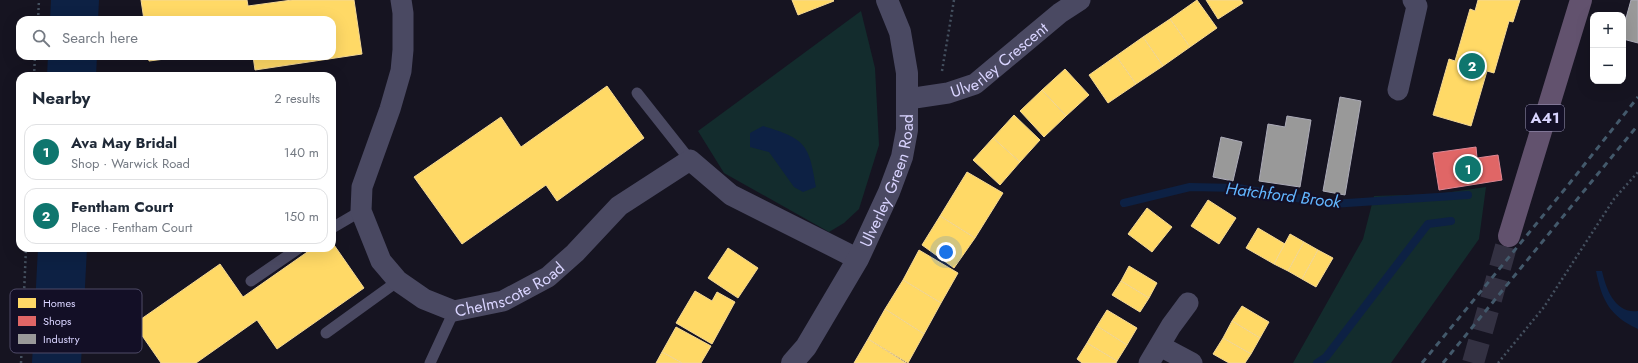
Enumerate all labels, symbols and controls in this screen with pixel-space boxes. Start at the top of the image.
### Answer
map controls [1590,12,1626,84]
button: + [1590,12,1626,48]
search box [16,16,336,60]
street label: Ulverley Crescent [947,17,1053,103]
icon: search [30,27,52,49]
text: Search here [62,27,138,49]
button: − [1590,48,1626,84]
pin: 2 [1459,51,1485,81]
text: Nearby [32,86,90,110]
text: 2 results [274,89,320,108]
road number: A41 [1526,105,1564,131]
street label: Ulverley Green Road [854,114,919,251]
text: Ava May Bridal [71,132,177,154]
text: 1 [43,143,49,162]
text: 140 m [284,143,319,162]
text: Shop · Warwick Road [71,154,190,173]
pin: 1 [1455,154,1481,184]
water label: Hatchford Brook [1224,176,1343,214]
text: Fentham Court [71,196,173,218]
text: 2 [42,207,50,226]
text: 150 m [284,207,319,226]
text: Place · Fentham Court [71,218,192,237]
your location [936,242,956,262]
street label: Chelmscote Road [453,257,570,323]
legend [10,289,142,353]
text: Homes [43,295,76,311]
text: Shops [43,313,72,329]
text: Industry [43,331,80,347]

